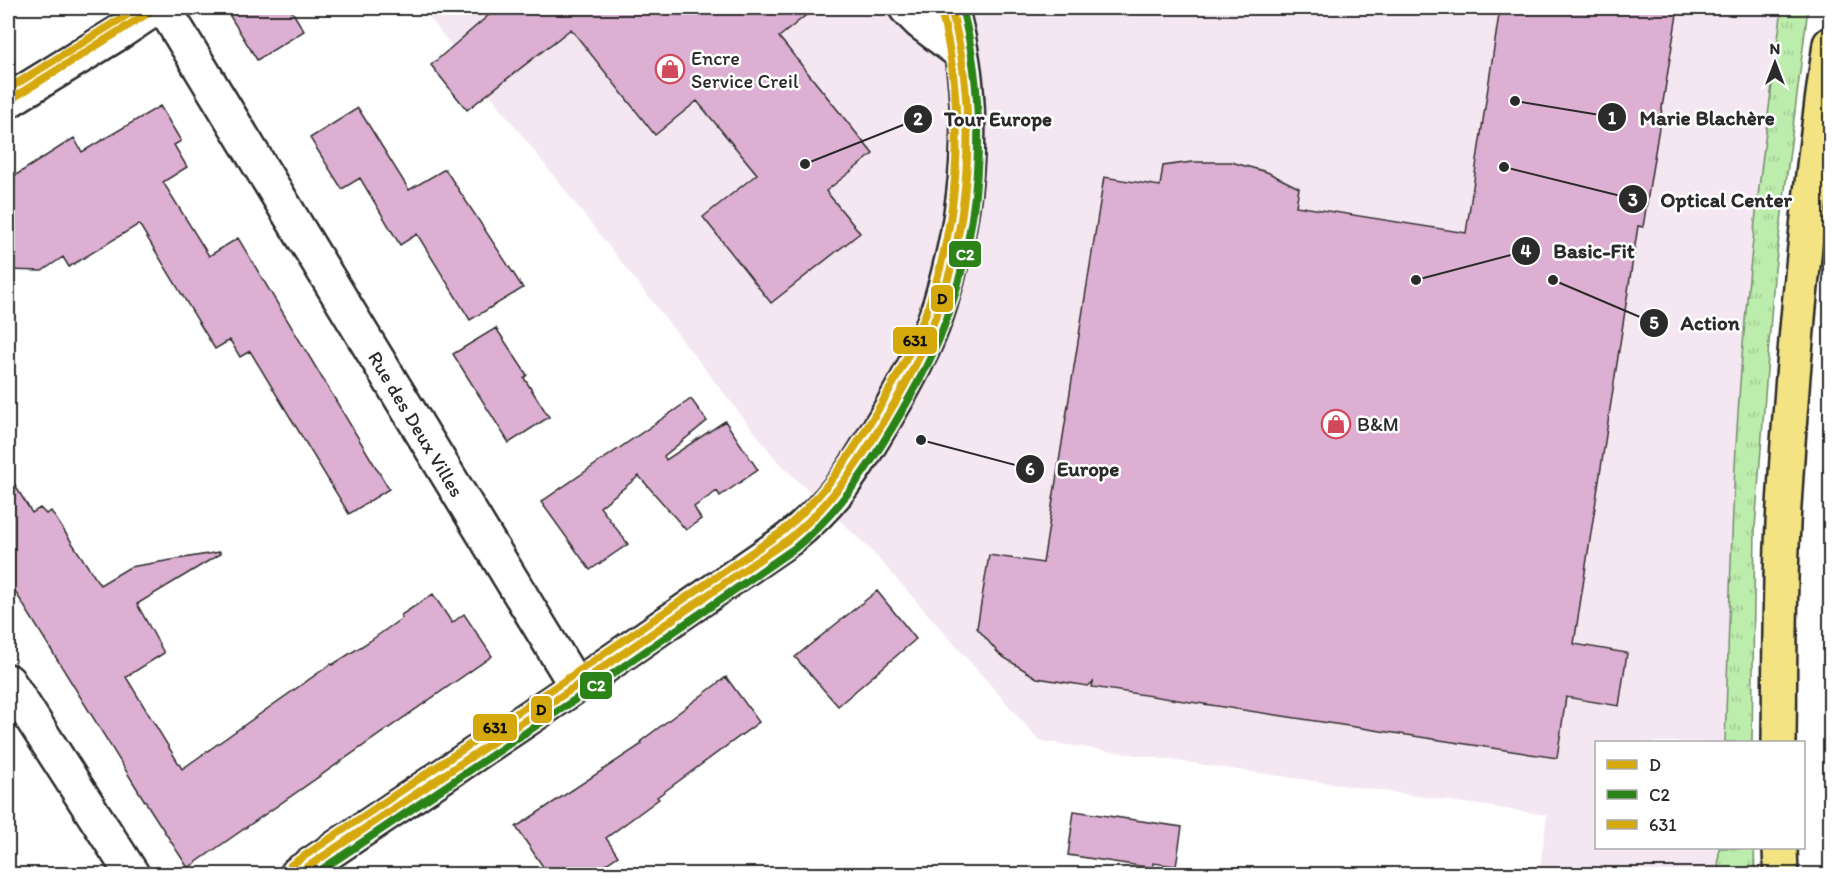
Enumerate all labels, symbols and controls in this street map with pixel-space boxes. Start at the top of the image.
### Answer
north arrow [1745,33,1805,93]
text: N [1770,39,1780,58]
place label: Encre Service Creil [691,46,799,93]
shop icon: Encre Service Creil [654,53,686,85]
callout: Marie Blachère [1597,98,1787,137]
callout: Tour Europe [903,99,1064,138]
text: Marie Blachère [1639,105,1775,130]
text: Tour Europe [943,106,1052,132]
text: 1 [1608,107,1617,129]
text: 2 [913,108,923,130]
callout: Optical Center [1618,180,1804,219]
text: Optical Center [1660,187,1792,213]
text: 3 [1628,189,1638,211]
callout: Basic-Fit [1511,231,1646,270]
text: Basic-Fit [1553,238,1635,263]
line badge: C2 [948,240,982,268]
text: 4 [1521,240,1532,262]
text: C2 [956,245,975,264]
line badge: D [930,284,954,313]
text: D [937,289,948,308]
callout: Action [1639,303,1752,342]
text: Action [1679,310,1740,335]
text: 5 [1649,312,1659,334]
line badge: 631 [892,326,938,355]
text: 631 [903,331,928,350]
street label: Rue des Deux Villes [363,347,469,501]
shop icon: B&M [1320,408,1352,440]
place label: B&M [1357,412,1399,436]
callout: Europe [1015,449,1131,488]
text: Europe [1057,456,1119,482]
text: 6 [1025,458,1035,480]
line badge: C2 [579,671,613,700]
text: C2 [587,676,606,695]
line badge: D [530,695,553,724]
text: D [536,700,547,719]
line badge: 631 [472,713,518,742]
text: 631 [483,718,508,737]
legend [1595,741,1805,849]
text: D [1649,754,1661,776]
text: C2 [1649,784,1671,806]
text: 631 [1649,814,1677,836]

